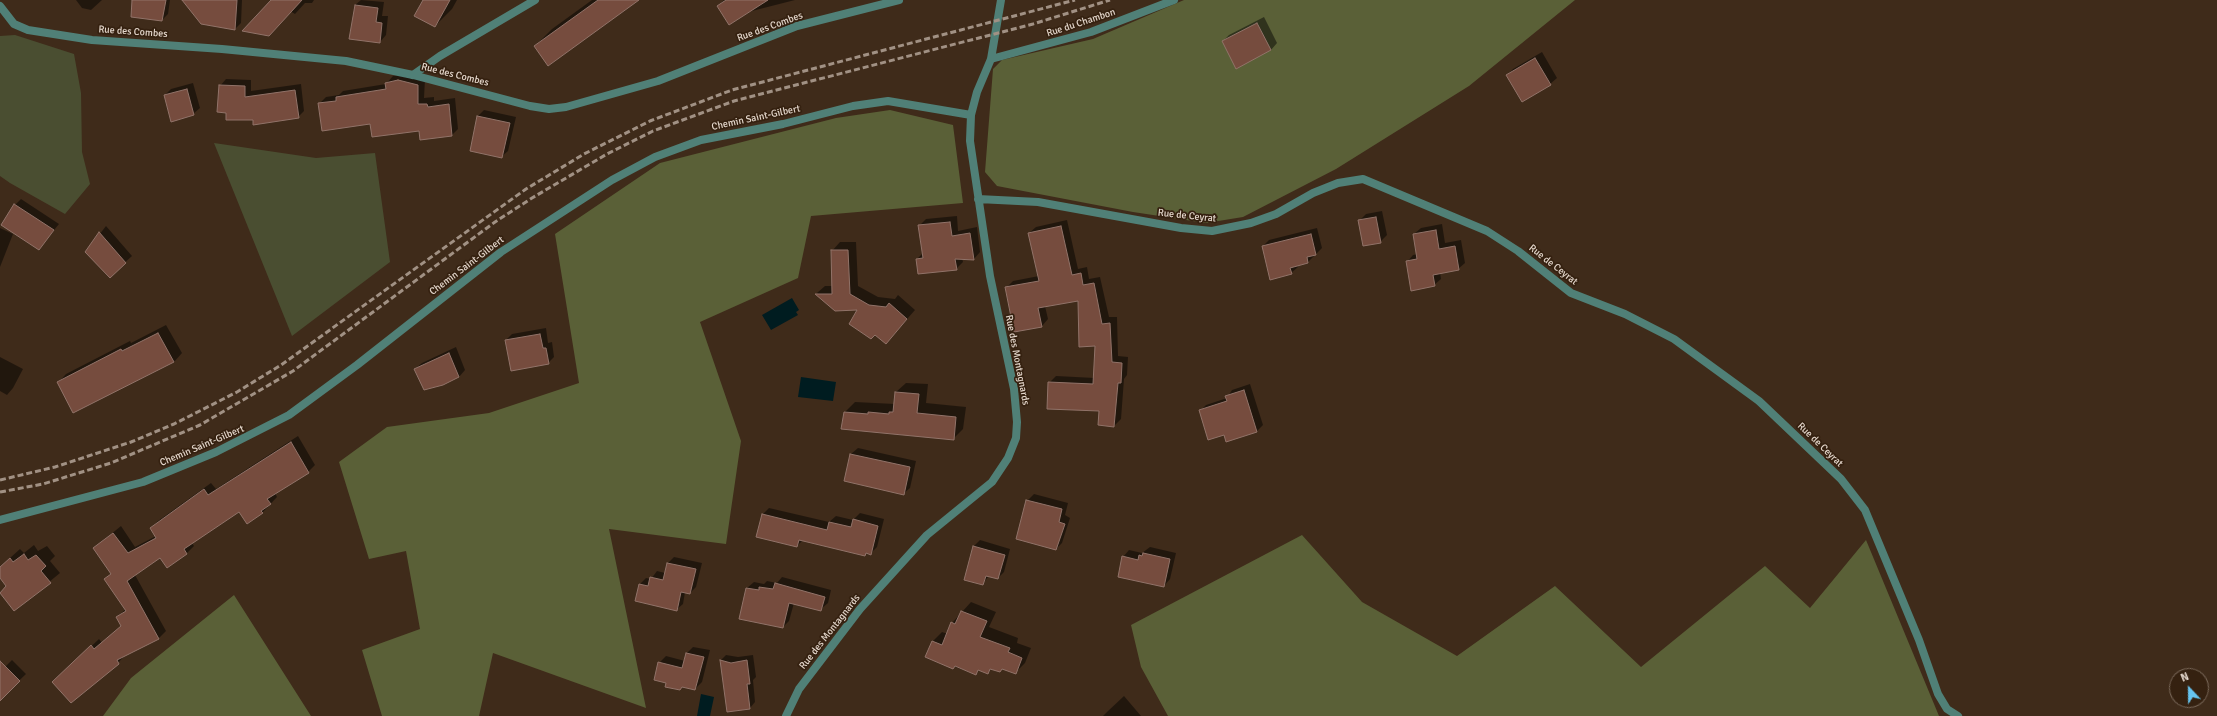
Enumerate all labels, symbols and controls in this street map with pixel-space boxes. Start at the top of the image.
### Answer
street label: Rue du Chambon [1045,6,1117,40]
street label: Rue des Combes [735,10,805,44]
street label: Rue des Combes [98,24,168,40]
street label: Rue des Combes [420,61,490,89]
street label: Chemin Saint-Gilbert [711,103,801,133]
street label: Rue de Ceyrat [1157,207,1217,225]
street label: Chemin Saint-Gilbert [427,234,507,298]
street label: Rue de Ceyrat [1526,242,1580,288]
street label: Rue des Montagnards [1002,314,1032,406]
street label: Rue de Ceyrat [1795,420,1845,470]
street label: Chemin Saint-Gilbert [158,423,246,469]
street label: Rue des Montagnards [797,592,863,672]
north arrow [2169,668,2209,708]
text: N [2179,670,2191,685]

